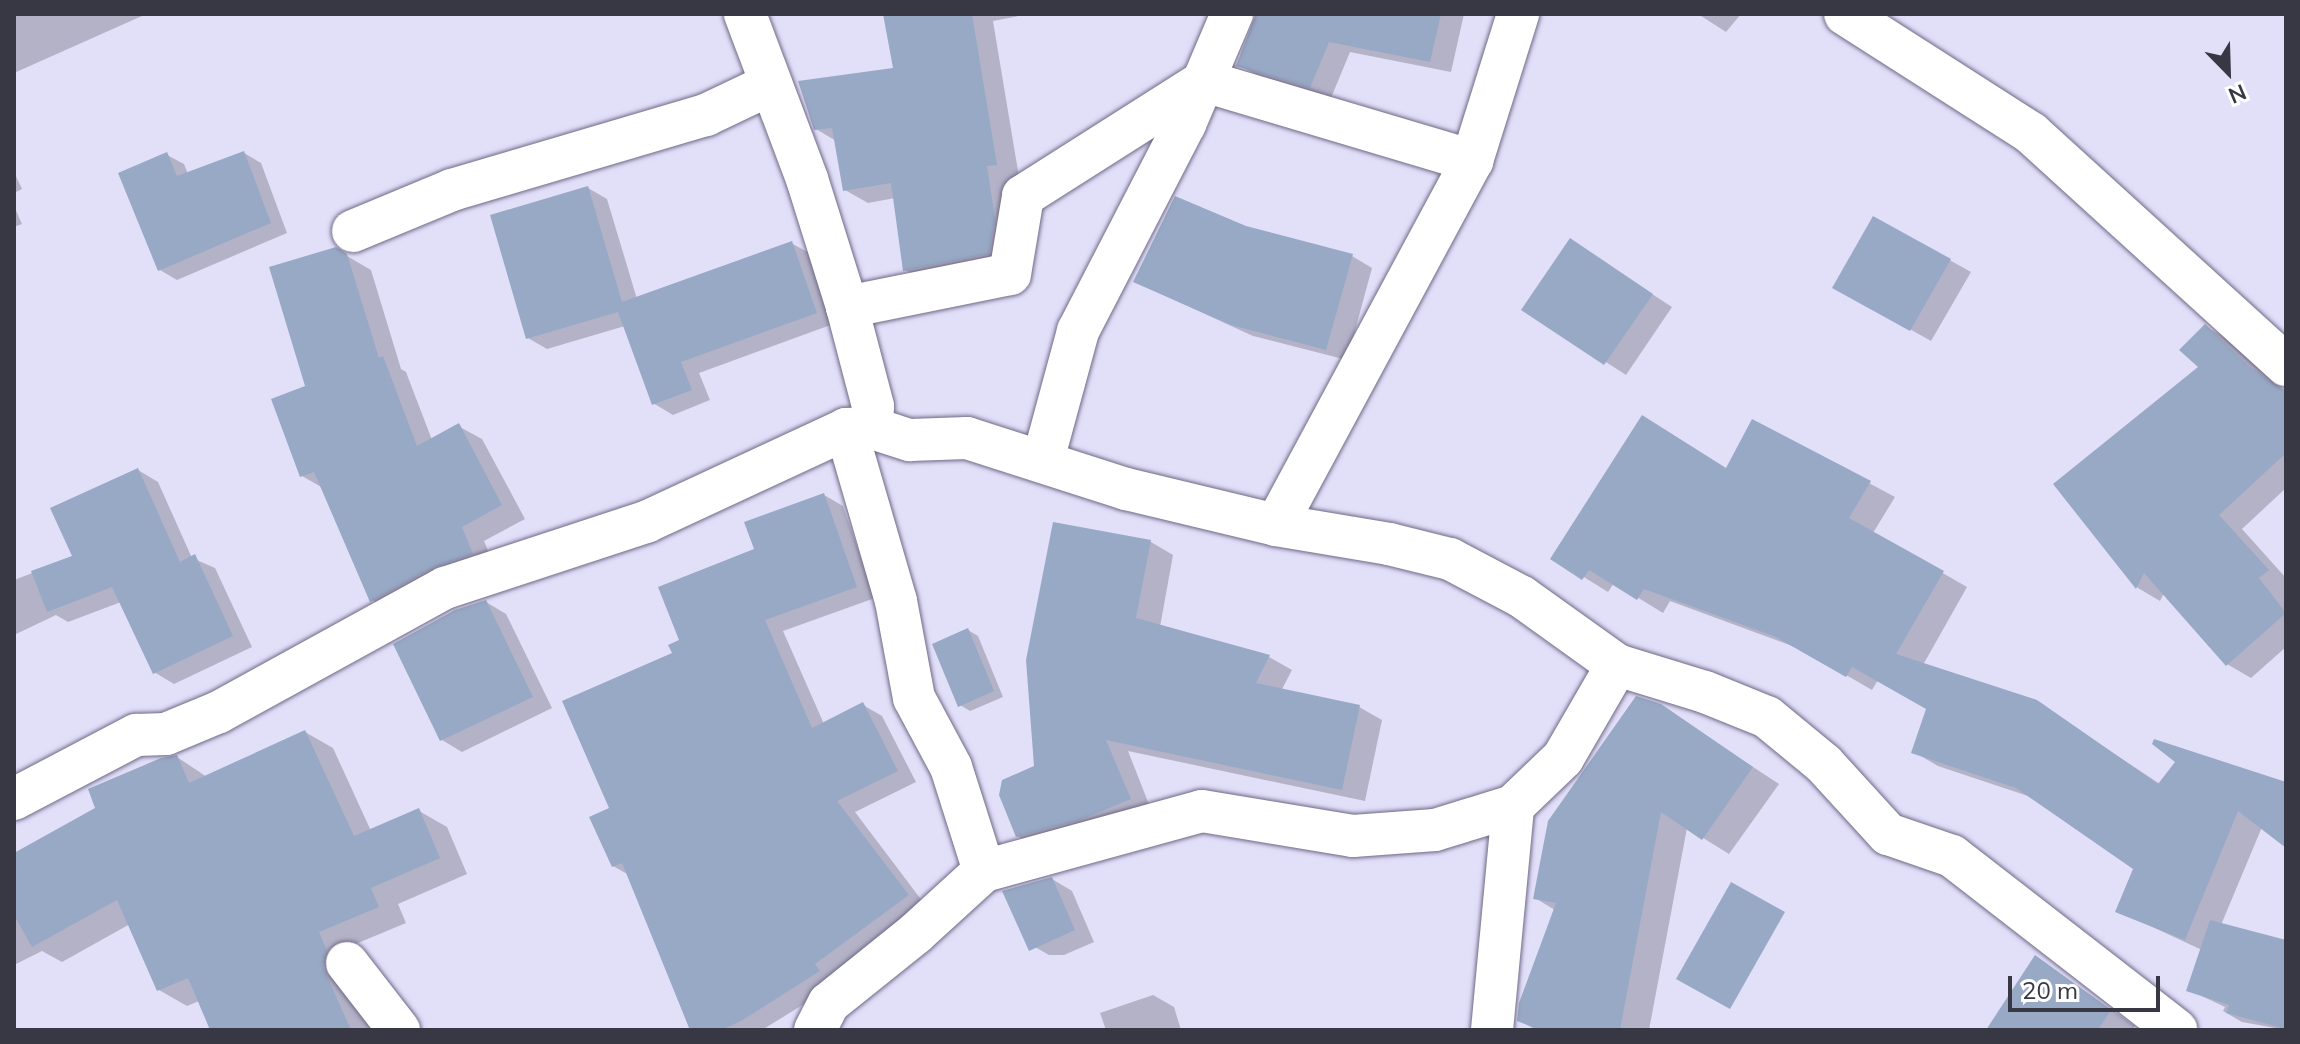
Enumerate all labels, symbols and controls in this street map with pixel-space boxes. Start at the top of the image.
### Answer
north arrow [2188,32,2268,112]
text: N [2224,78,2250,110]
scale bar [2012,960,2164,1010]
text: 20 m [2022,975,2078,1005]

